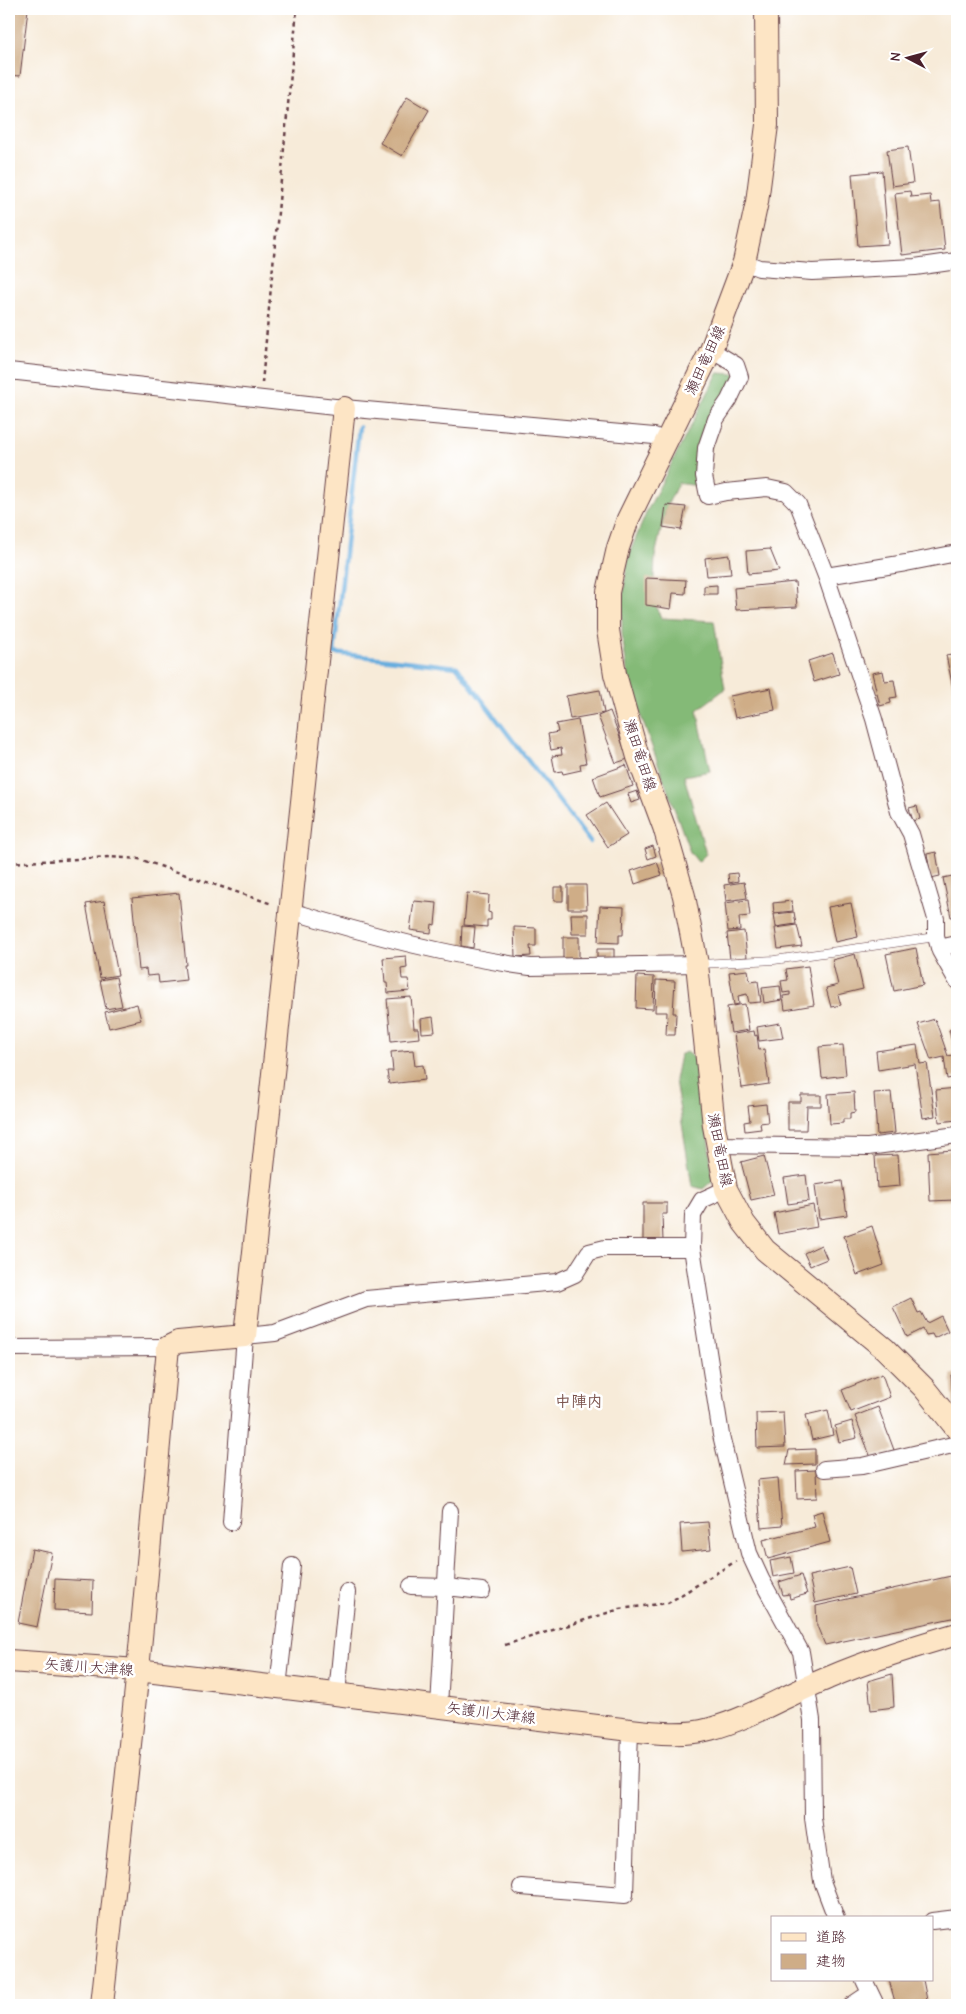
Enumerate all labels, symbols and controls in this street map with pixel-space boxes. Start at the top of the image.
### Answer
north arrow [884,32,934,82]
text: N [887,51,904,62]
street label: 瀬田竜田線 [681,322,729,398]
street label: 瀬田竜田線 [620,717,660,793]
street label: 瀬田竜田線 [704,1111,736,1189]
district label: 中陣内 [555,1393,603,1411]
street label: 矢護川大津線 [43,1655,135,1679]
street label: 矢護川大津線 [445,1699,537,1727]
legend [771,1916,934,1982]
text: 道路 [816,1928,846,1946]
text: 建物 [816,1952,846,1970]

